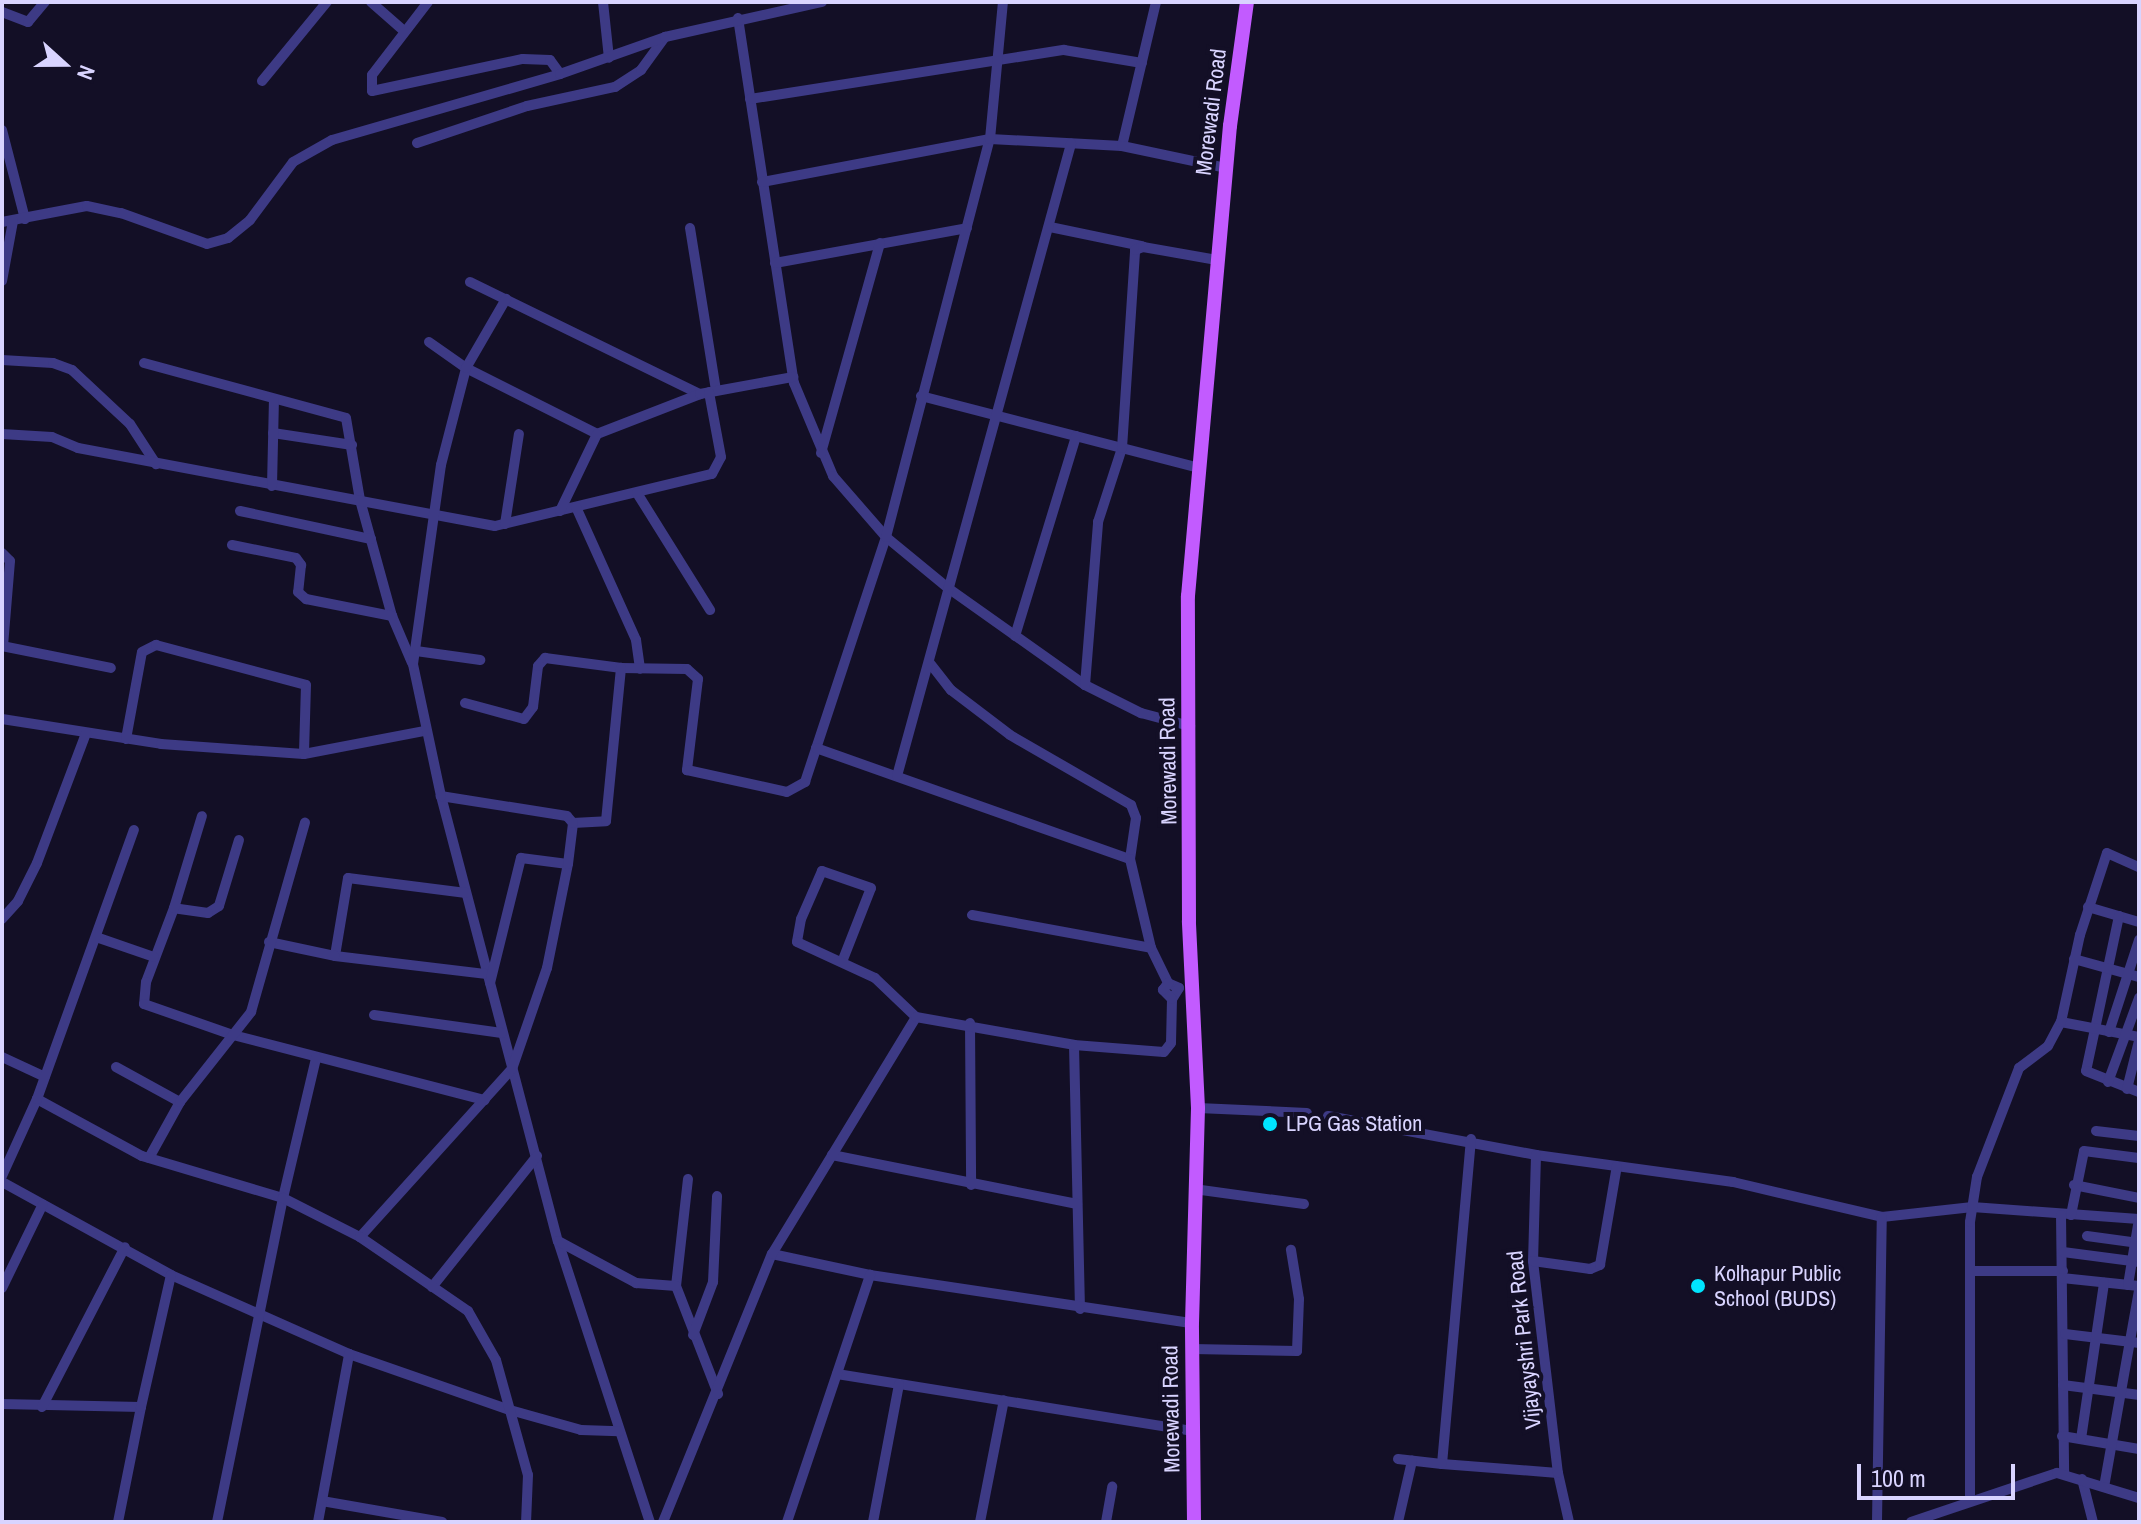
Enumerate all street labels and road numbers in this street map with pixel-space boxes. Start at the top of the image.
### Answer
street label: Morewadi Road [1190,47,1232,177]
street label: Morewadi Road [1154,697,1182,825]
street label: Vijayayshri Park Road [1502,1250,1546,1430]
street label: Morewadi Road [1157,1345,1185,1473]

